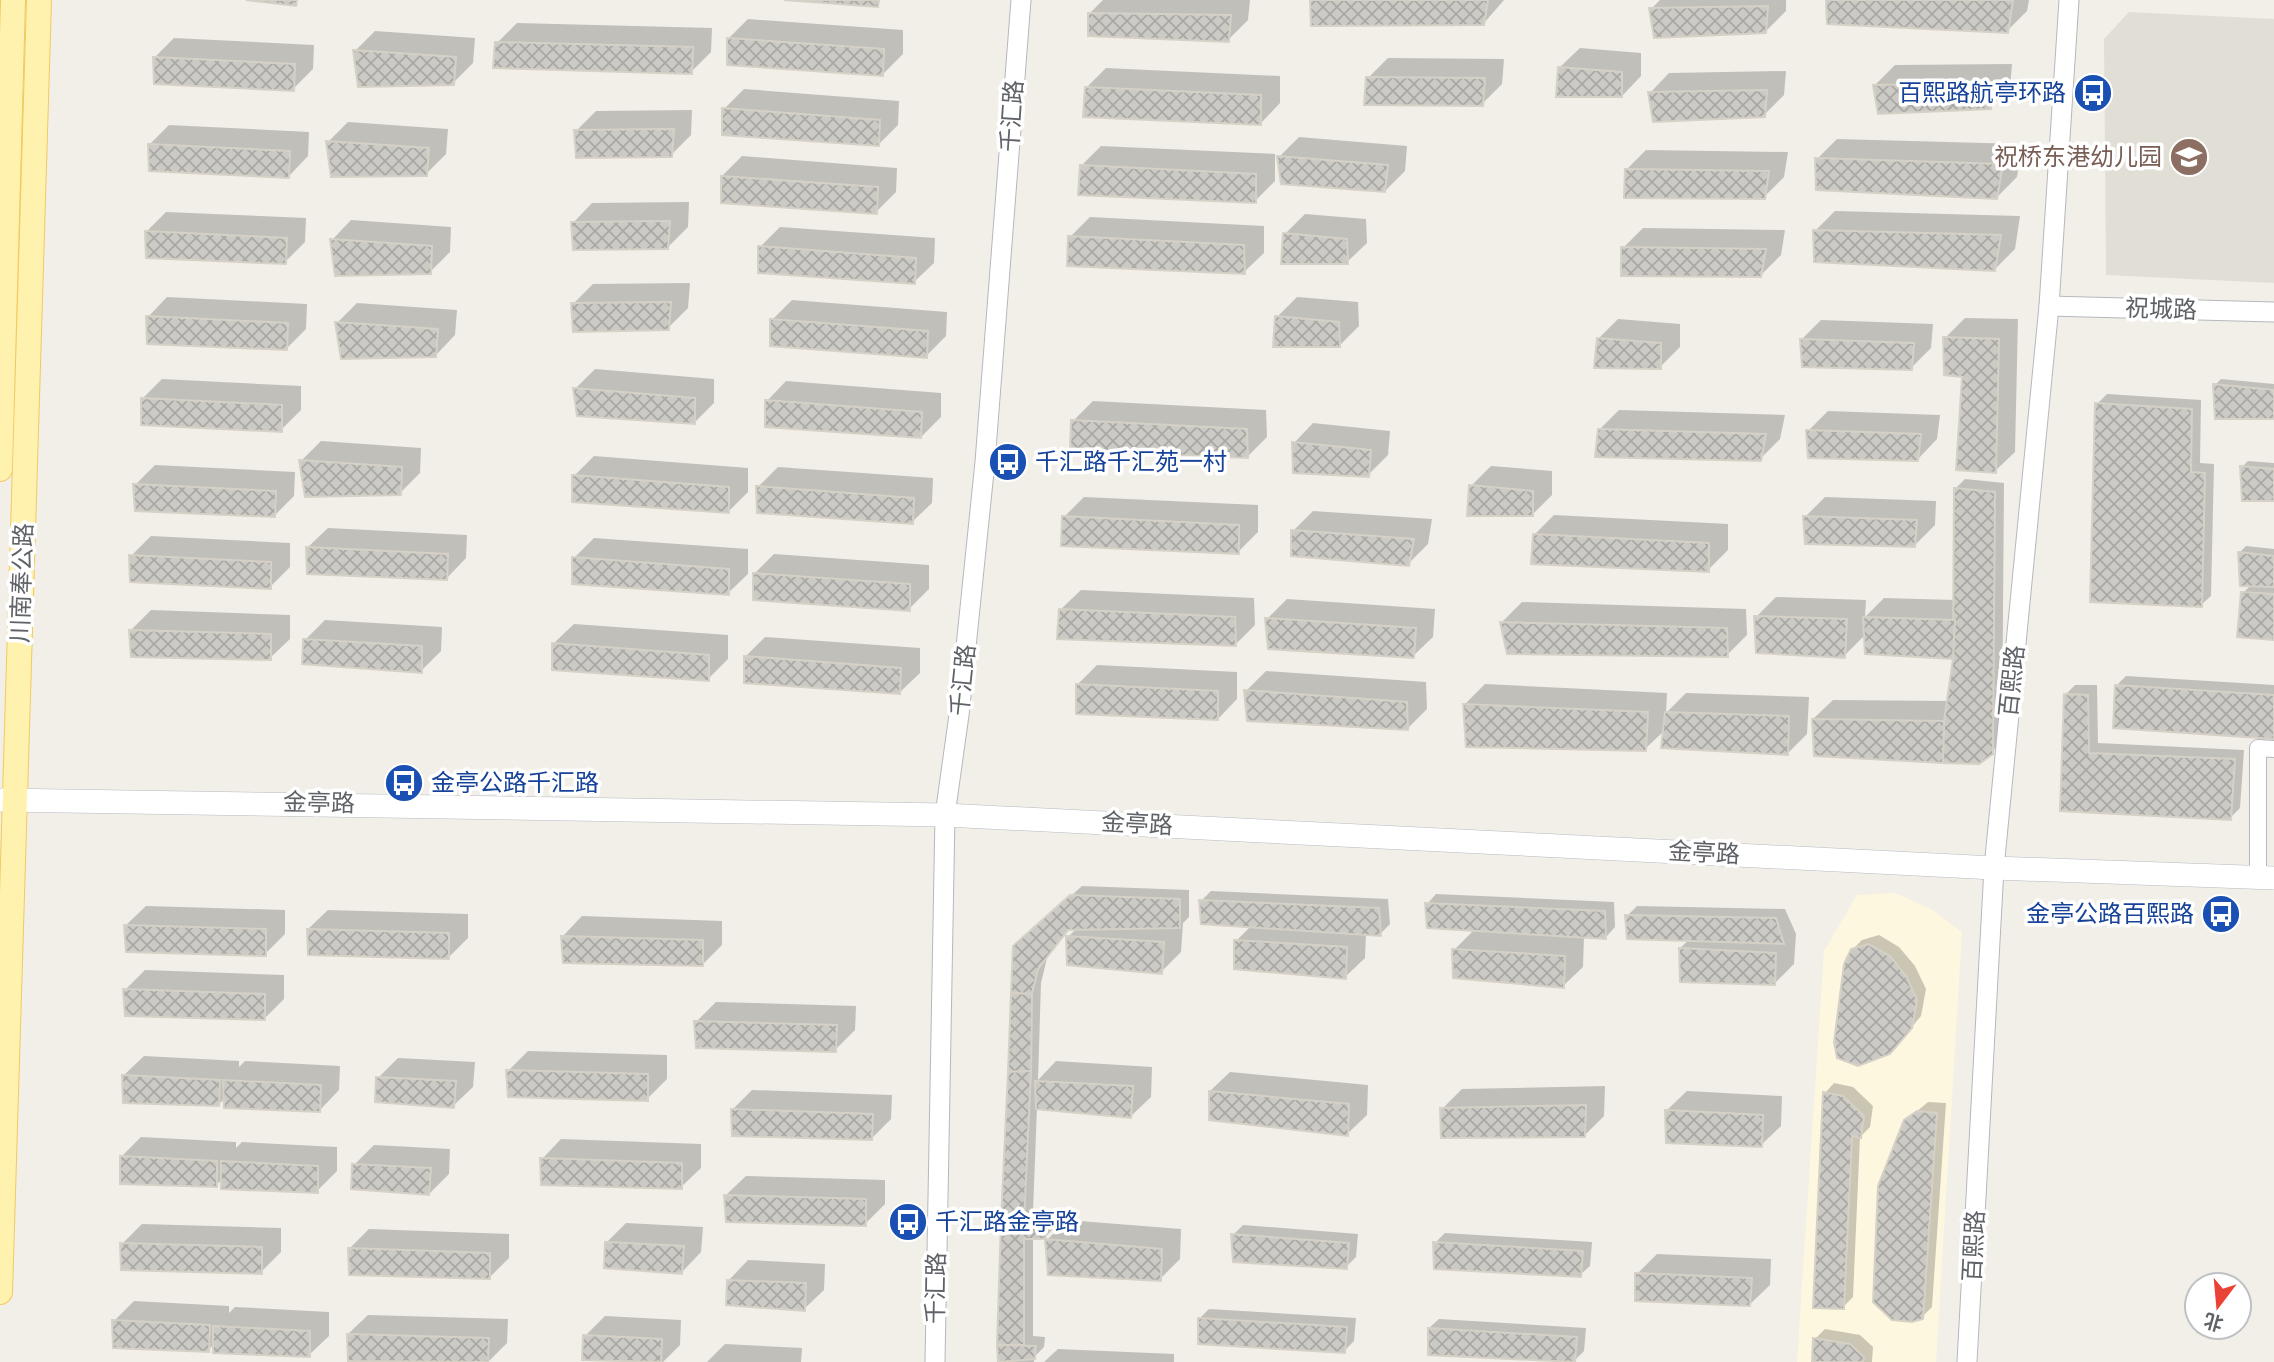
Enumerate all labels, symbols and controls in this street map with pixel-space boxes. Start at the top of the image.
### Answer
bus stop icon: 百熙路航亭环路 [2072,72,2114,114]
street label: 千汇路 [996,79,1028,153]
place label: 百熙路航亭环路 [1898,79,2066,107]
school or university icon: 祝桥东港幼儿园 [2168,136,2210,178]
place label: 祝桥东港幼儿园 [1994,143,2162,171]
street label: 祝城路 [2125,294,2197,324]
bus stop icon: 千汇路千汇苑一村 [987,441,1029,483]
place label: 千汇路千汇苑一村 [1035,448,1227,476]
street label: 川南奉公路 [6,523,38,643]
street label: 千汇路 [945,643,981,717]
street label: 百熙路 [1994,644,2030,718]
bus stop icon: 金亭公路千汇路 [383,762,425,804]
place label: 金亭公路千汇路 [431,769,599,797]
street label: 金亭路 [283,788,355,818]
street label: 金亭路 [1100,808,1174,840]
street label: 金亭路 [1667,837,1741,869]
bus stop icon: 金亭公路百熙路 [2200,893,2242,935]
place label: 金亭公路百熙路 [2026,900,2194,928]
bus stop icon: 千汇路金亭路 [887,1201,929,1243]
place label: 千汇路金亭路 [935,1208,1079,1236]
street label: 百熙路 [1958,1209,1990,1283]
street label: 千汇路 [921,1252,951,1324]
north arrow [2183,1271,2253,1341]
text: 北 [2201,1308,2226,1336]

